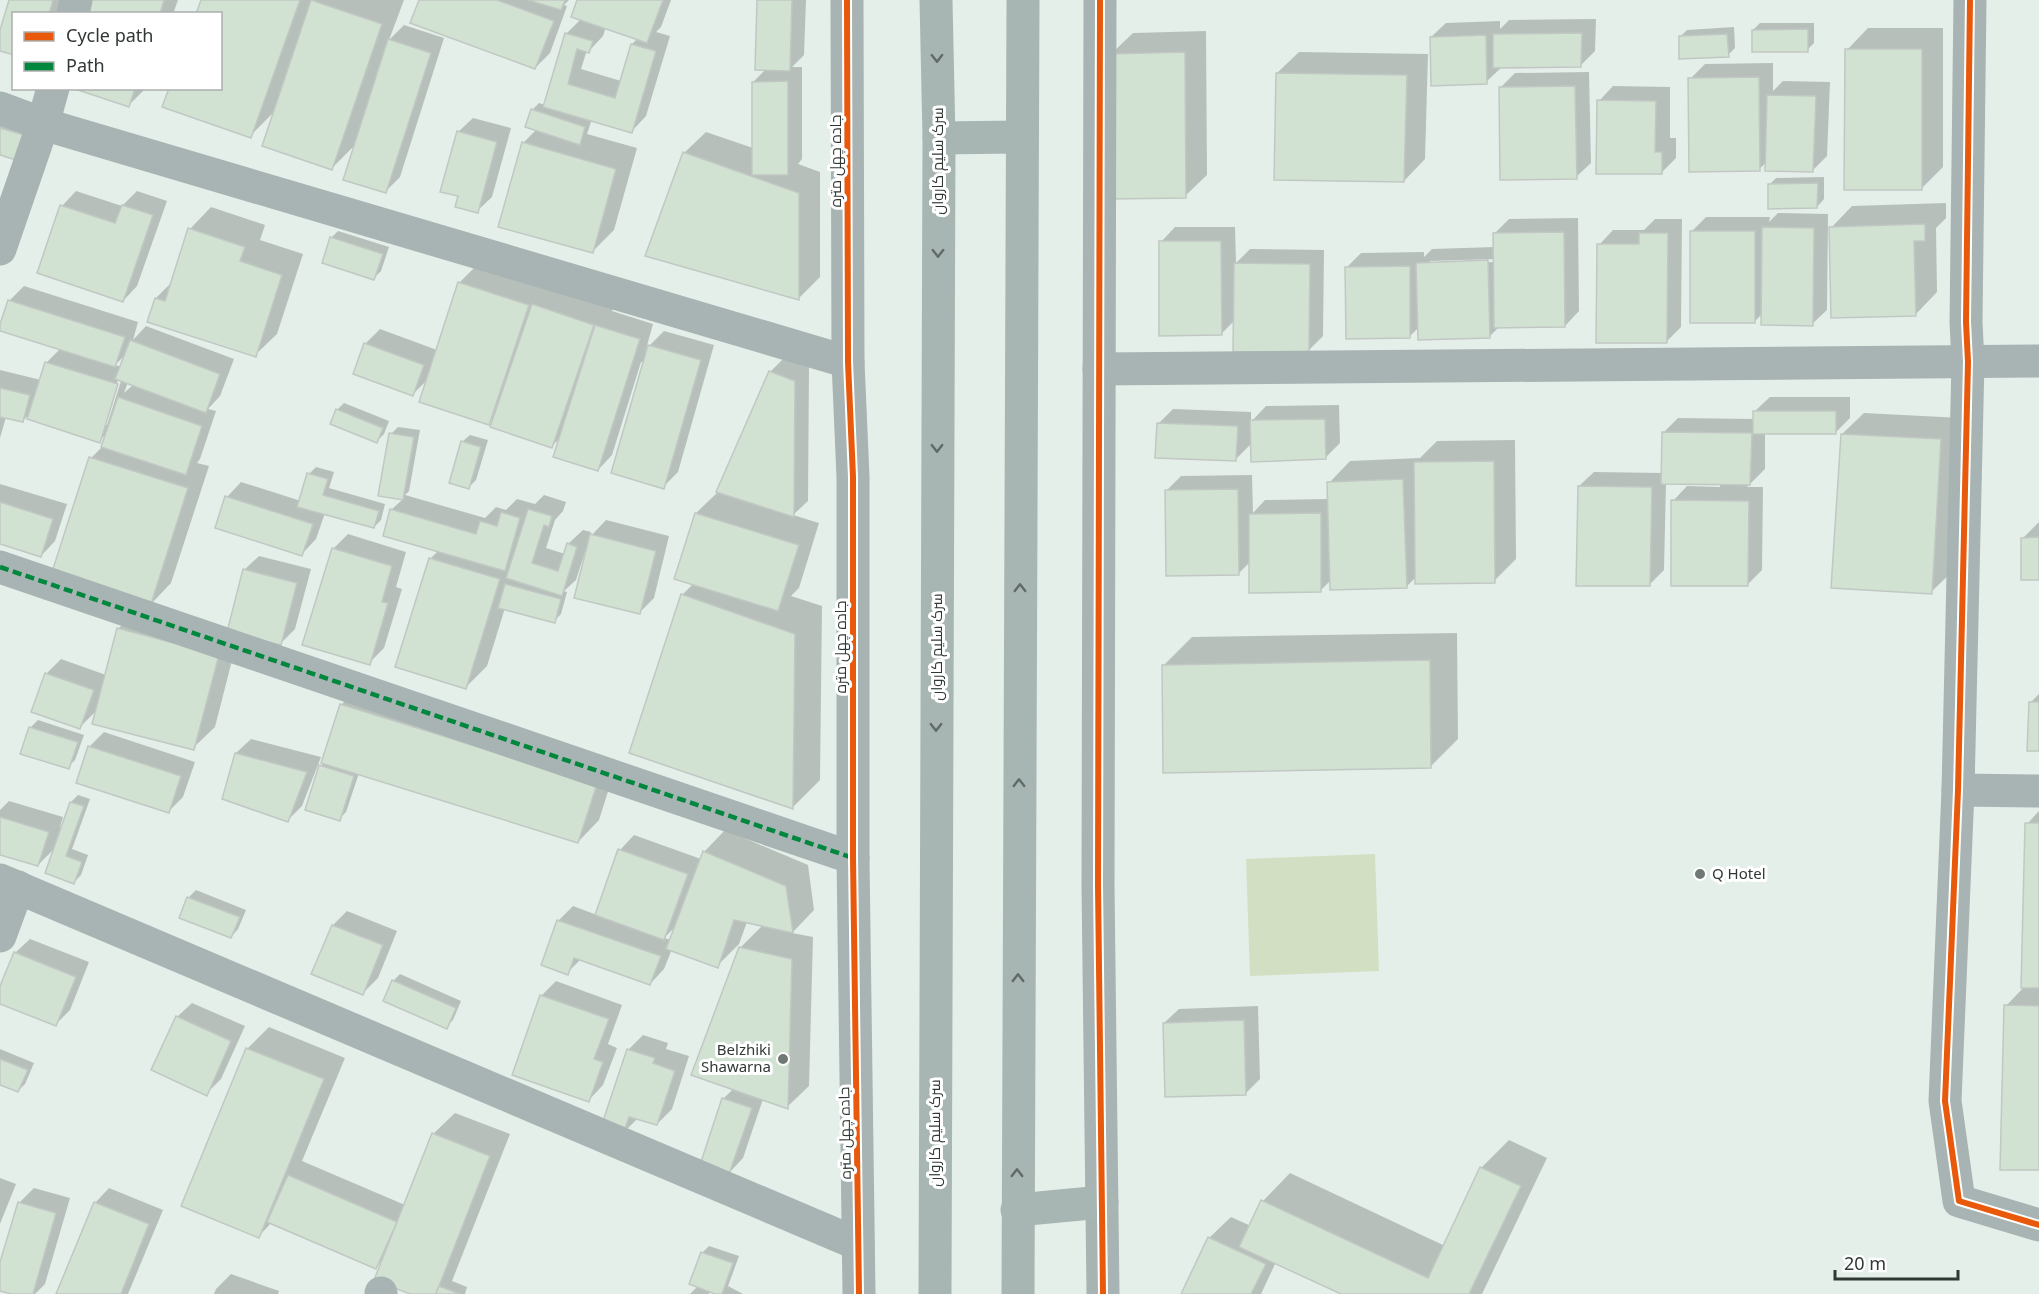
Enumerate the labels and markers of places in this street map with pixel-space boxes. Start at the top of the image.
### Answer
place label: Q Hotel [1712,863,1766,883]
marker: Q Hotel [1693,867,1707,881]
place label: Belzhiki Shawarna [701,1039,771,1076]
marker: Belzhiki Shawarna [776,1052,790,1066]

